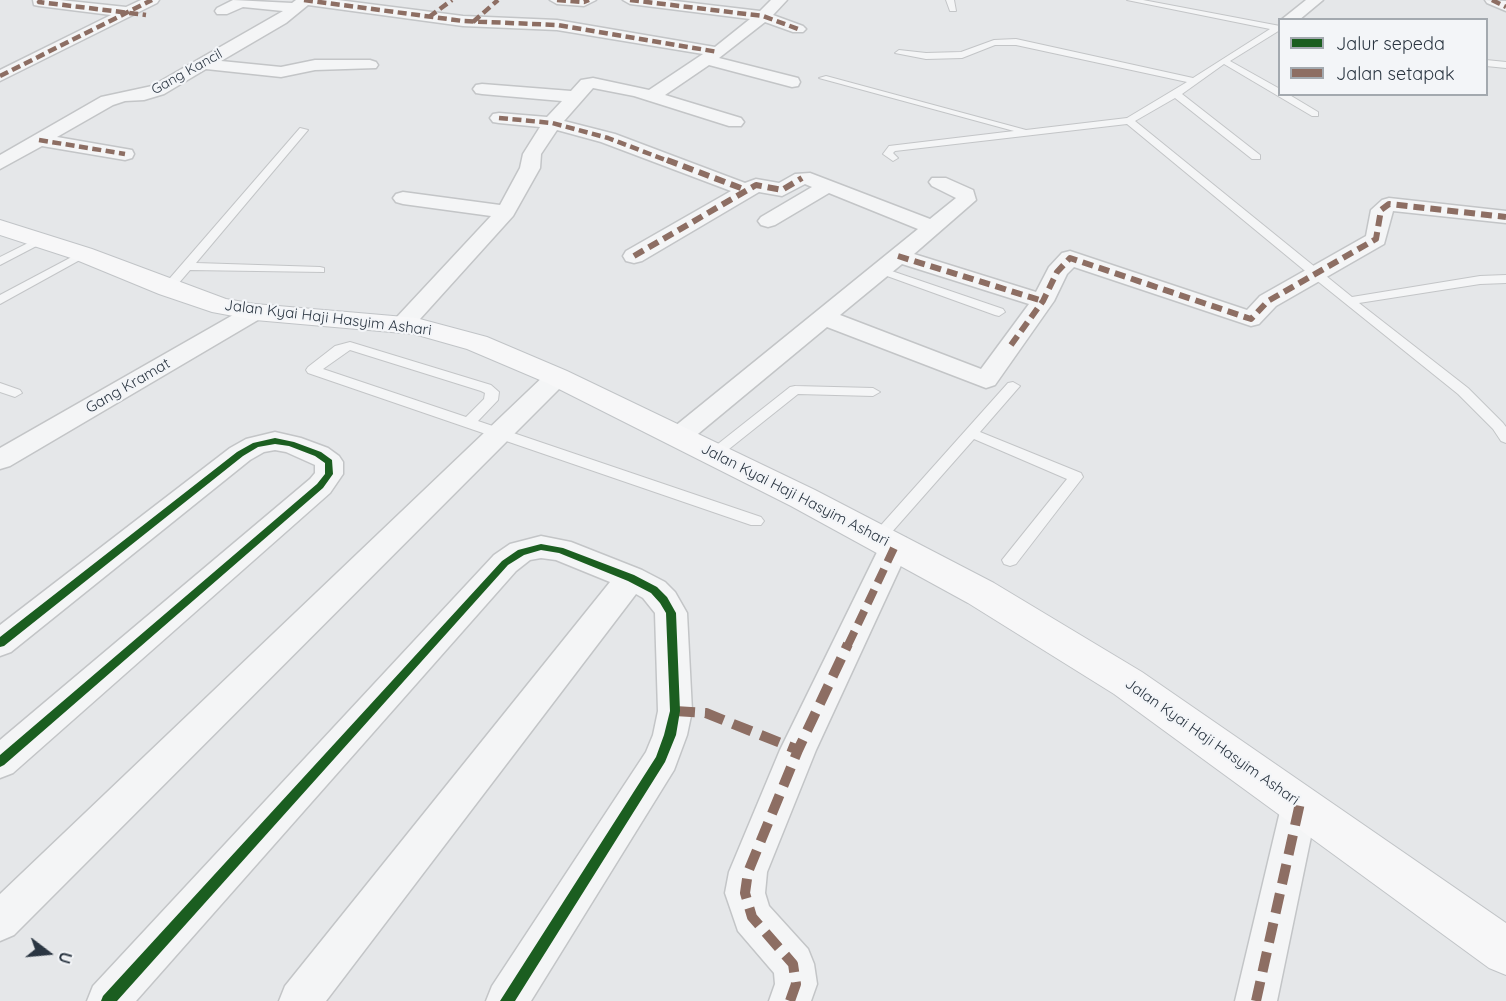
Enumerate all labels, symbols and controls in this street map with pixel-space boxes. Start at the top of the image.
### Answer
legend [1278,18,1488,96]
text: Jalur sepeda [1336,32,1445,55]
street label: Gang Kancil [149,46,225,98]
text: Jalan setapak [1336,62,1455,85]
street label: Jalan Kyai Haji Hasyim Ashari [223,296,433,340]
street label: Gang Kramat [83,355,173,417]
street label: Jalan Kyai Haji Hasyim Ashari [698,440,892,550]
street label: Jalan Kyai Haji Hasyim Ashari [1121,675,1303,809]
north arrow [18,923,78,983]
text: U [54,950,76,966]

